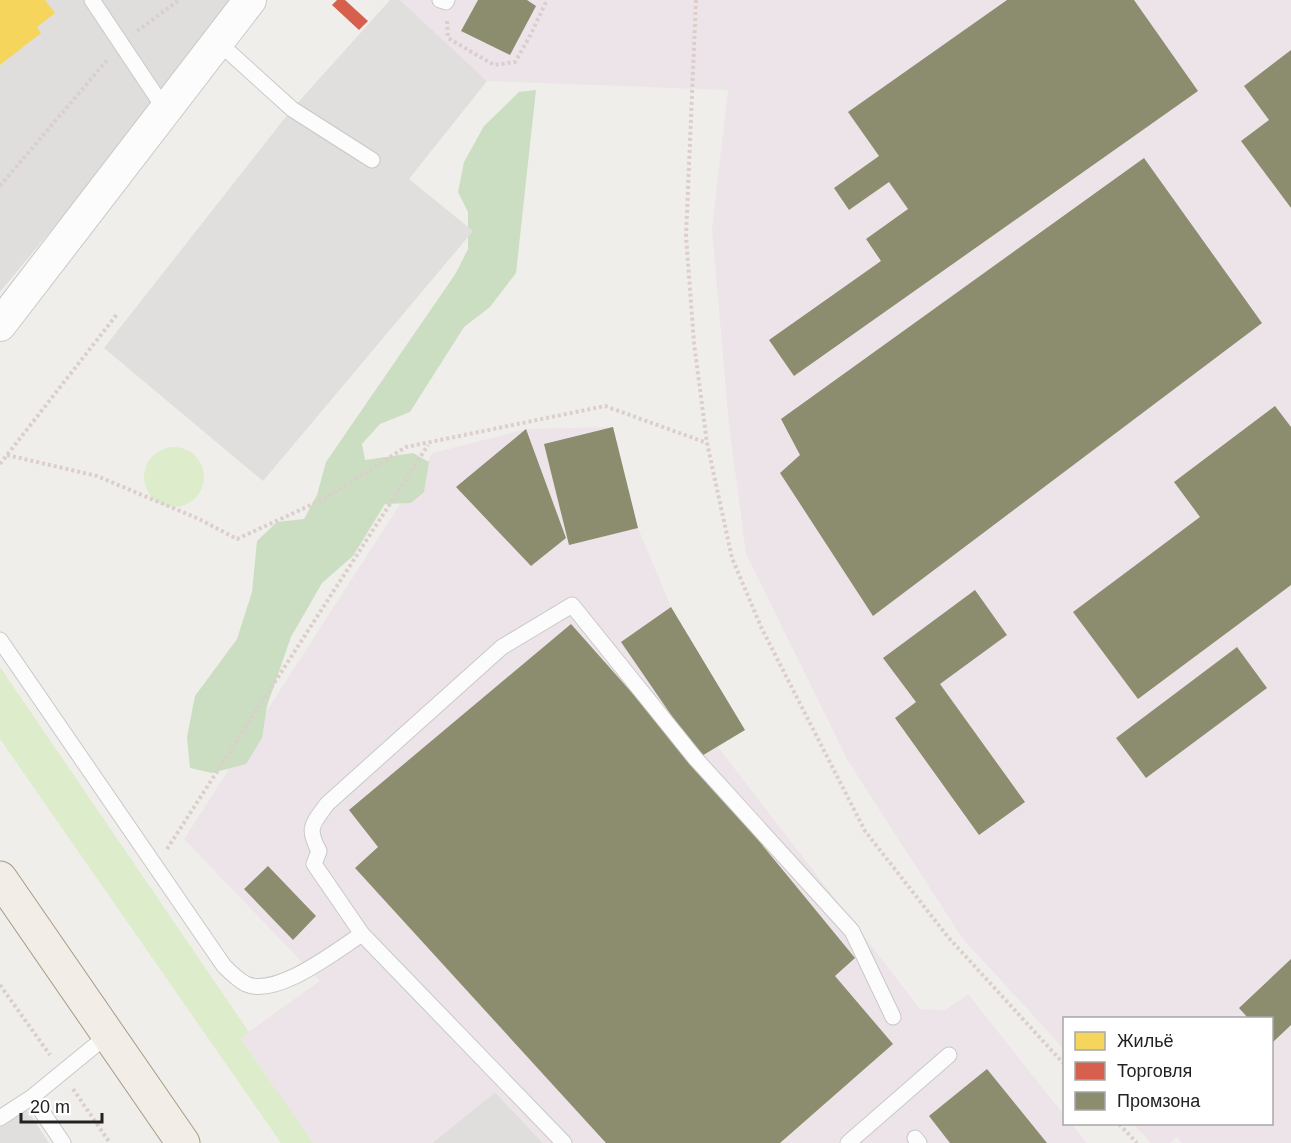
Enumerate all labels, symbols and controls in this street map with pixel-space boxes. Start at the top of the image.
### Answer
legend [1063,1017,1273,1125]
text: Жильё [1117,1031,1174,1051]
text: Торговля [1117,1061,1192,1081]
scale bar [21,1086,102,1124]
text: Промзона [1117,1091,1201,1111]
text: 20 m [30,1097,70,1117]

